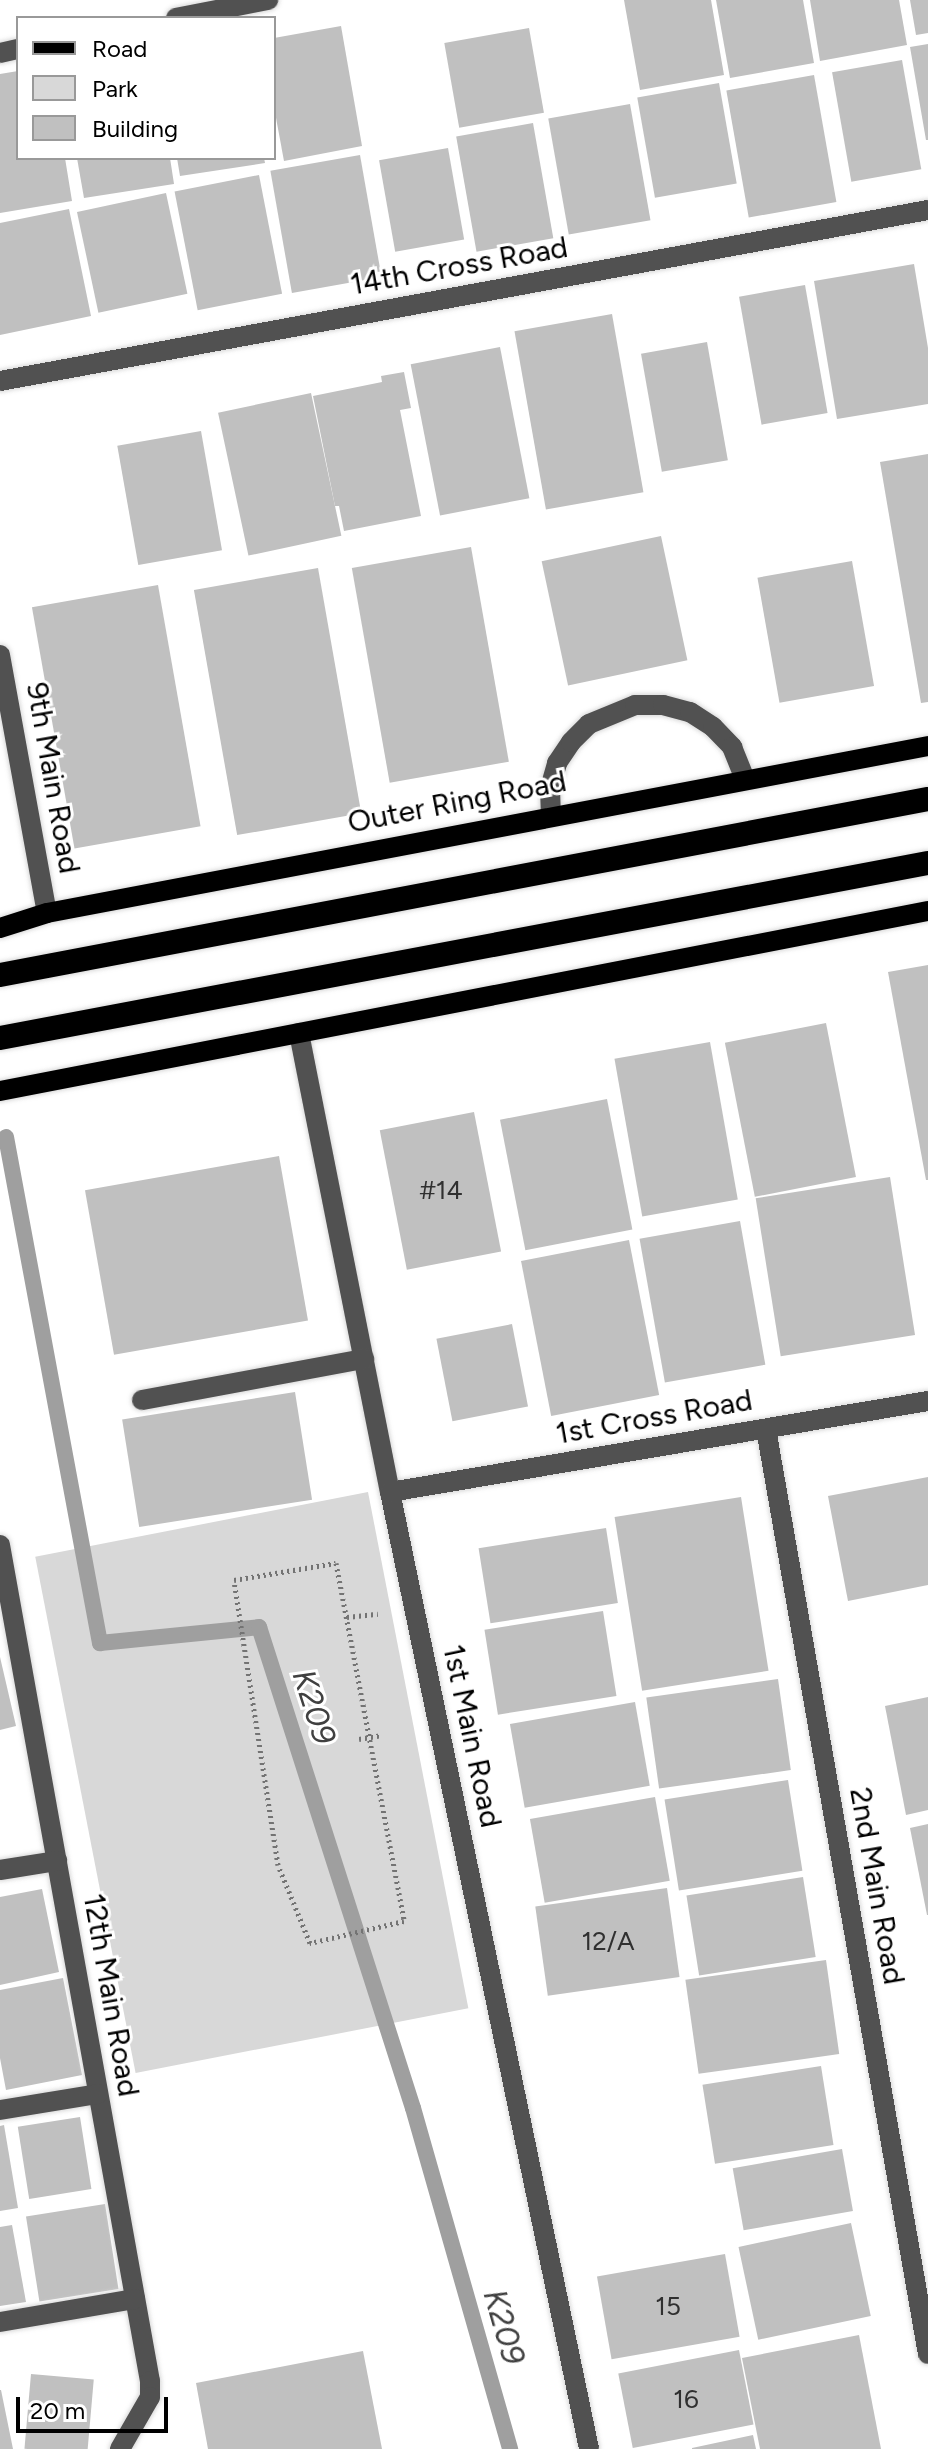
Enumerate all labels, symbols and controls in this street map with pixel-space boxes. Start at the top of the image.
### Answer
legend [16,16,276,160]
text: Road [92,34,147,63]
text: Park [92,74,138,103]
text: Building [92,114,178,143]
street label: 14th Cross Road [347,229,571,303]
street label: 9th Main Road [18,680,88,876]
street label: Outer Ring Road [345,763,569,841]
house number: #14 [419,1175,463,1207]
street label: 1st Cross Road [553,1382,755,1452]
street label: 1st Main Road [435,1641,509,1831]
water label: K209 [284,1665,344,1749]
street label: 2nd Main Road [842,1785,912,1987]
street label: 12th Main Road [75,1891,147,2099]
house number: 12/A [582,1926,634,1958]
water label: K209 [475,2285,533,2369]
house number: 15 [655,2291,681,2323]
scale bar [20,2381,172,2431]
house number: 16 [673,2384,699,2416]
text: 20 m [30,2396,85,2425]

